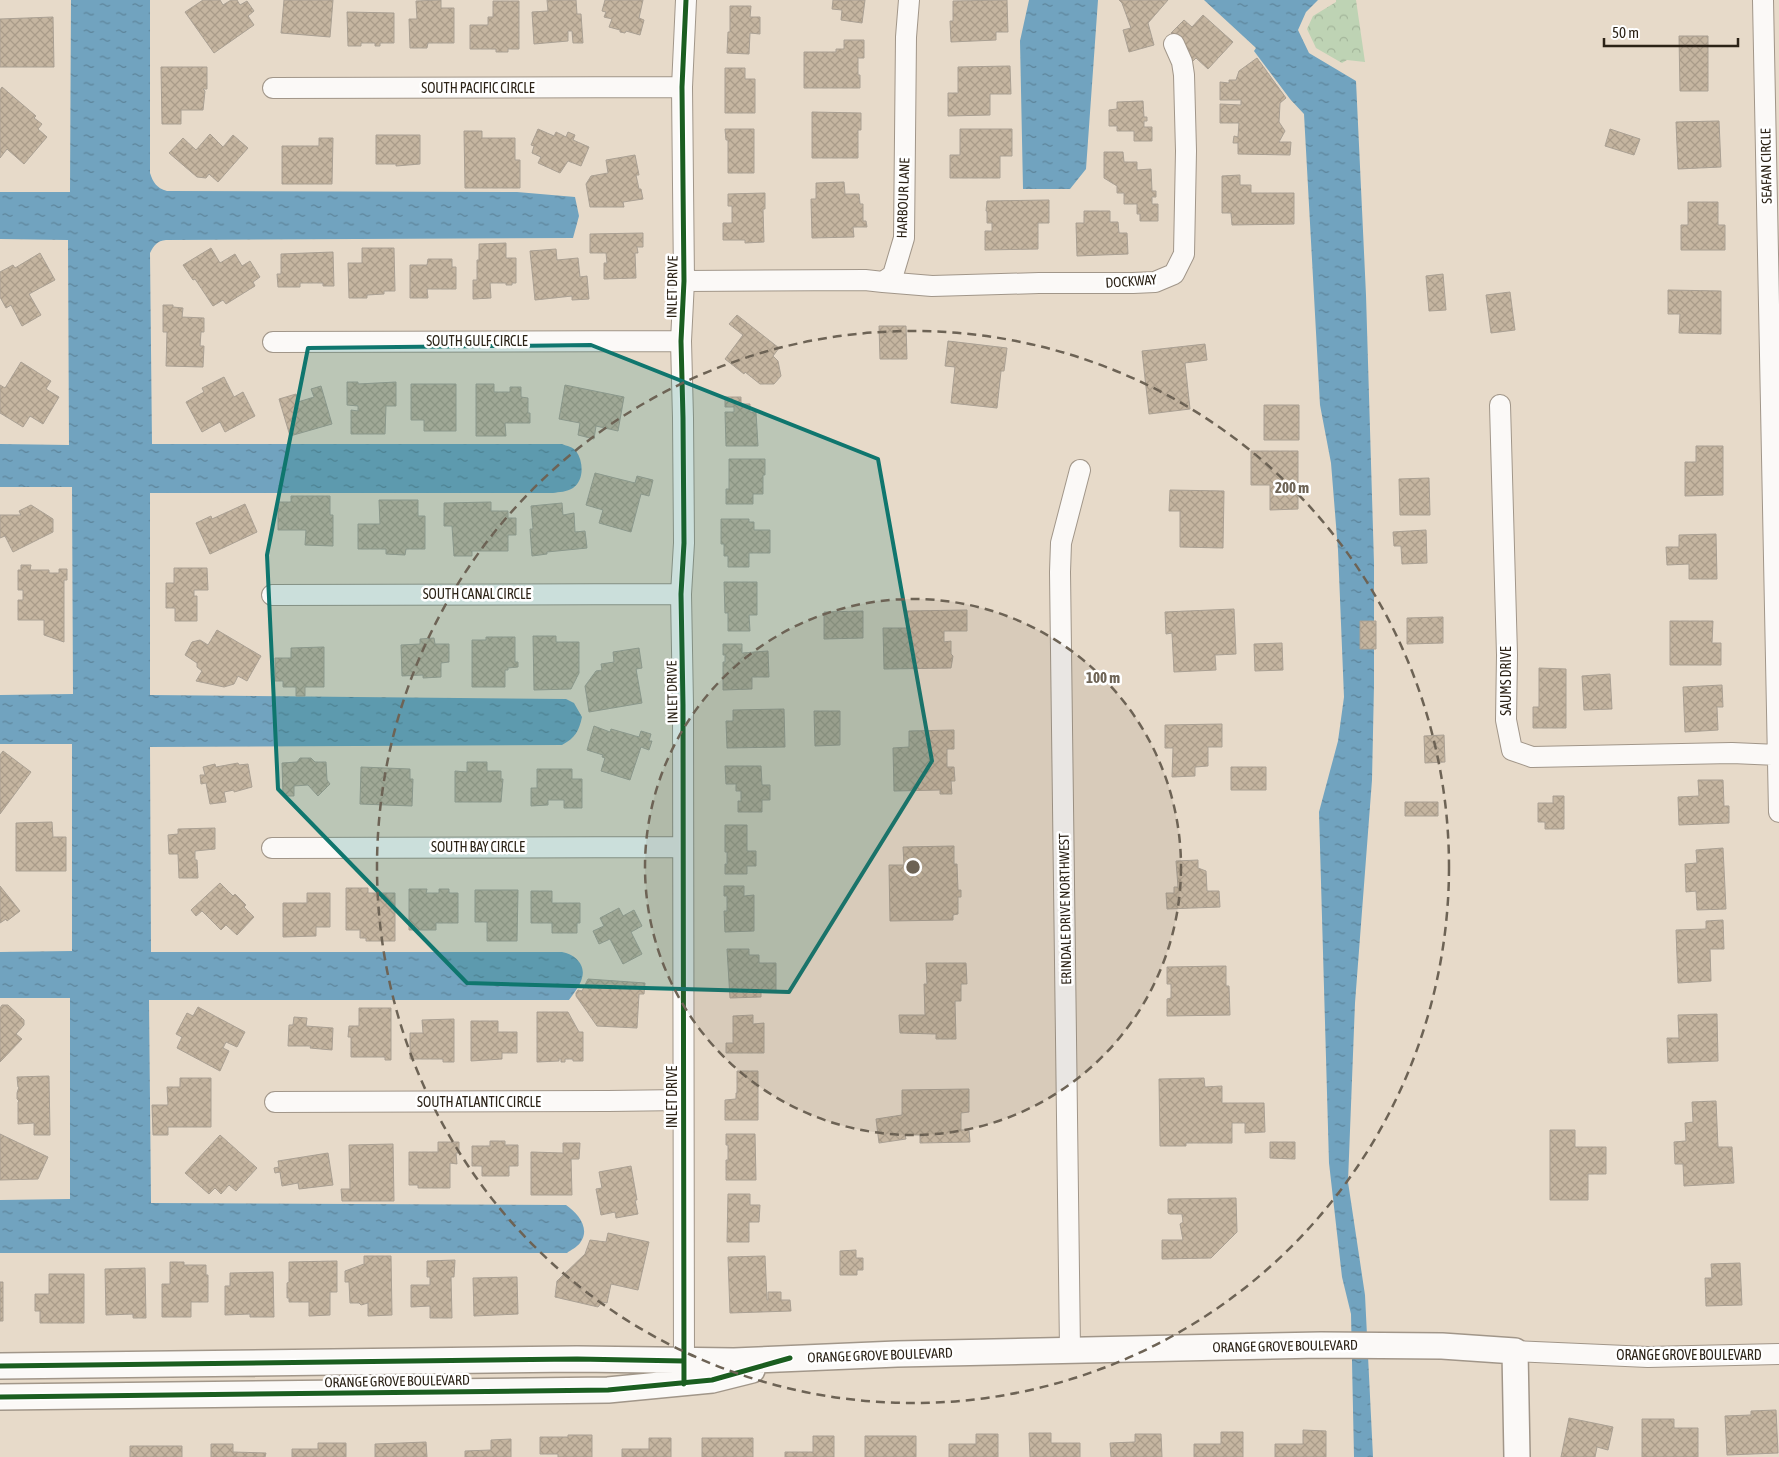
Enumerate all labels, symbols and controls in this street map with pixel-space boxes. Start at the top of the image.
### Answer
scale bar [1604,15,1738,47]
text: 50 m [1612,24,1639,41]
street label: SOUTH PACIFIC CIRCLE [421,80,535,96]
street label: SEAFAN CIRCLE [1757,128,1775,204]
street label: HARBOUR LANE [894,157,912,239]
street label: INLET DRIVE [663,256,681,318]
street label: DOCKWAY [1105,271,1158,291]
street label: SOUTH GULF CIRCLE [426,333,528,349]
text: 200 m [1275,479,1309,496]
street label: SOUTH CANAL CIRCLE [423,586,531,602]
street label: SAUMS DRIVE [1498,646,1514,716]
street label: INLET DRIVE [663,661,681,723]
text: 100 m [1086,669,1120,686]
street label: ERINDALE DRIVE NORTHWEST [1056,833,1074,985]
street label: SOUTH BAY CIRCLE [431,839,525,855]
centre of rings [904,858,922,876]
street label: INLET DRIVE [664,1066,680,1128]
street label: SOUTH ATLANTIC CIRCLE [417,1094,541,1110]
street label: ORANGE GROVE BOULEVARD [1212,1337,1358,1355]
street label: ORANGE GROVE BOULEVARD [807,1344,953,1366]
street label: ORANGE GROVE BOULEVARD [1616,1347,1762,1363]
street label: ORANGE GROVE BOULEVARD [324,1372,470,1390]

